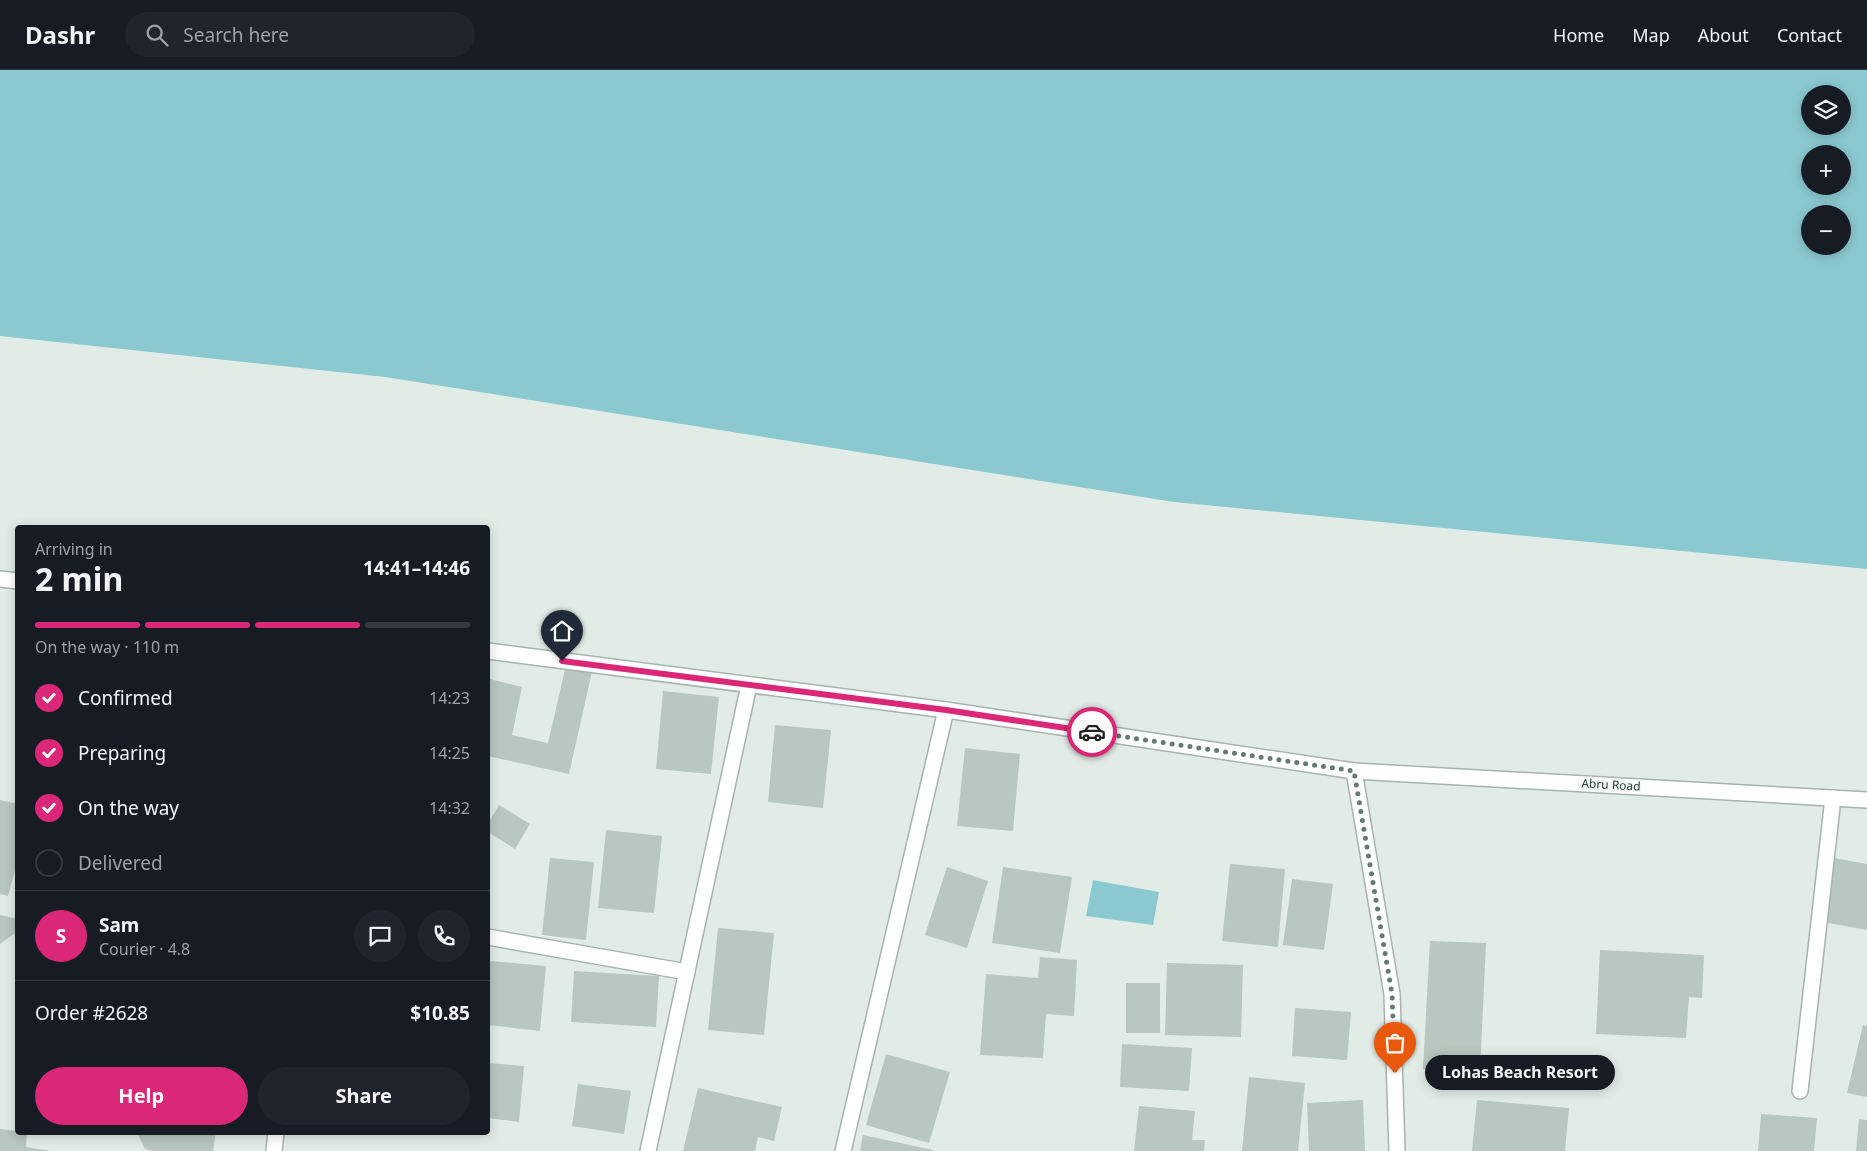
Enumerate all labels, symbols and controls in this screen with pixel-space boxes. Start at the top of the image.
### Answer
search box [125,12,475,57]
text: Dashr [25,18,95,51]
icon: search [143,21,171,49]
text: Search here [183,22,289,48]
text: Home [1553,23,1604,47]
text: Map [1632,23,1670,47]
text: About [1698,23,1749,47]
text: Contact [1777,23,1842,47]
map controls [1801,85,1851,255]
button: layers [1801,85,1851,135]
button: + [1801,145,1851,195]
button: − [1801,205,1851,255]
text: Arriving in [35,538,113,560]
text: 14:41–14:46 [363,555,470,581]
text: 2 min [35,557,123,600]
pin [541,610,583,661]
icon: home [548,617,576,645]
text: On the way · 110 m [35,636,179,658]
icon: check [35,684,63,712]
text: Confirmed [78,685,173,711]
text: 14:23 [429,687,470,709]
courier [1067,707,1117,757]
icon: car [1078,718,1106,746]
icon: check [35,739,63,767]
text: Preparing [78,740,166,766]
text: 14:25 [429,742,470,764]
street label: Abru Road [1581,774,1641,795]
icon: check [35,794,63,822]
text: On the way [78,795,179,821]
text: 14:32 [429,797,470,819]
text: Delivered [78,850,163,876]
button: chat [354,910,406,962]
button: phone [418,910,470,962]
text: Sam [99,912,139,938]
text: S [56,923,66,949]
text: Courier · 4.8 [99,938,190,960]
text: Order #2628 [35,1000,148,1026]
text: $10.85 [410,1000,470,1026]
pin [1374,1022,1416,1073]
icon: bag [1381,1029,1409,1057]
callout: Lohas Beach Resort [1425,1056,1615,1090]
text: Lohas Beach Resort [1442,1061,1598,1083]
button: Help [35,1067,248,1125]
button: Share [258,1067,470,1125]

